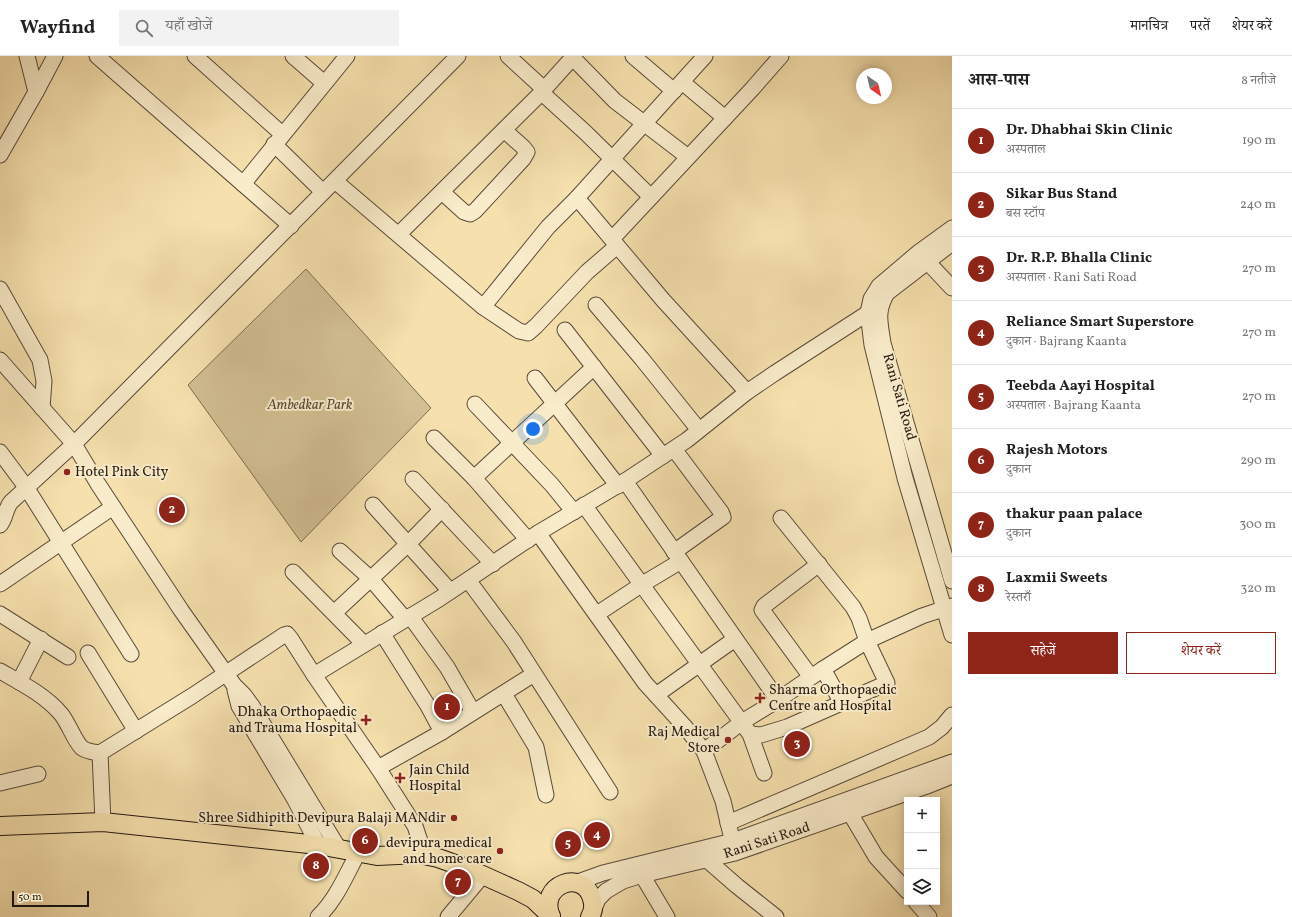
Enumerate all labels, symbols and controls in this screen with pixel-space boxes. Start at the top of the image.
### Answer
search box [119,10,399,46]
text: Wayfind [20,15,95,41]
text: यहाँ खोजें [165,16,212,37]
icon: search [133,17,155,39]
text: मानचित्र [1130,17,1168,36]
text: परतें [1190,17,1210,36]
text: शेयर करें [1232,17,1272,36]
north arrow [856,68,892,104]
text: आस-पास [968,69,1029,92]
text: 8 नतीजे [1241,72,1276,90]
text: Dr. Dhabhai Skin Clinic [1006,120,1172,141]
text: 1 [978,132,984,150]
text: 190 m [1242,132,1276,150]
text: अस्पताल [1006,141,1046,159]
text: Sikar Bus Stand [1006,184,1117,205]
text: 2 [978,196,984,214]
text: 240 m [1240,196,1276,214]
text: बस स्टॉप [1006,205,1045,223]
text: Dr. R.P. Bhalla Clinic [1006,248,1152,269]
text: 3 [978,260,984,278]
text: 270 m [1242,260,1276,278]
text: अस्पताल · Rani Sati Road [1006,269,1137,287]
text: Reliance Smart Superstore [1006,312,1194,333]
text: 4 [977,324,985,342]
text: 270 m [1242,324,1276,342]
text: दुकान · Bajrang Kaanta [1006,333,1127,351]
street label: Rani Sati Road [877,351,921,443]
text: Teebda Aayi Hospital [1006,376,1155,397]
text: 5 [978,388,984,406]
text: 270 m [1242,388,1276,406]
park label: Ambedkar Park [266,396,353,415]
text: अस्पताल · Bajrang Kaanta [1006,397,1141,415]
your location [523,419,543,439]
text: Rajesh Motors [1006,440,1108,461]
text: 6 [977,452,985,470]
text: 290 m [1240,452,1276,470]
text: दुकान [1006,461,1031,479]
place label: Hotel Pink City [75,463,169,482]
marker: Hotel Pink City [62,467,72,477]
pin: 2 [159,495,185,525]
text: thakur paan palace [1006,504,1142,525]
text: 7 [978,516,984,534]
text: 300 m [1240,516,1276,534]
text: दुकान [1006,525,1031,543]
text: Laxmii Sweets [1006,568,1108,589]
text: 8 [977,580,985,598]
text: 320 m [1241,580,1276,598]
text: रेस्तराँ [1006,589,1031,607]
button: सहेजें [968,632,1118,674]
button: शेयर करें [1126,632,1276,674]
place label: Sharma Orthopaedic Centre and Hospital [769,681,897,716]
pin: 1 [434,692,460,722]
marker: Sharma Orthopaedic Centre and Hospital [754,692,766,704]
place label: Dhaka Orthopaedic and Trauma Hospital [229,703,357,738]
marker: Dhaka Orthopaedic and Trauma Hospital [360,714,372,726]
place label: Raj Medical Store [648,723,720,758]
pin: 3 [784,729,810,759]
marker: Raj Medical Store [723,735,733,745]
place label: Jain Child Hospital [409,761,470,796]
marker: Jain Child Hospital [394,772,406,784]
map controls [904,797,940,905]
button: + [904,797,940,833]
place label: Shree Sidhipith Devipura Balaji MANdir [198,809,446,828]
marker: Shree Sidhipith Devipura Balaji MANdir [449,813,459,823]
street label: Rani Sati Road [721,818,813,864]
pin: 4 [584,820,610,850]
pin: 6 [352,826,378,856]
pin: 5 [555,829,581,859]
button: − [904,833,940,869]
place label: devipura medical and home care [386,834,492,869]
marker: devipura medical and home care [495,846,505,856]
pin: 8 [303,851,329,881]
pin: 7 [445,867,471,897]
button: layers [904,869,940,905]
scale bar [12,889,89,908]
text: 50 m [18,890,42,905]

